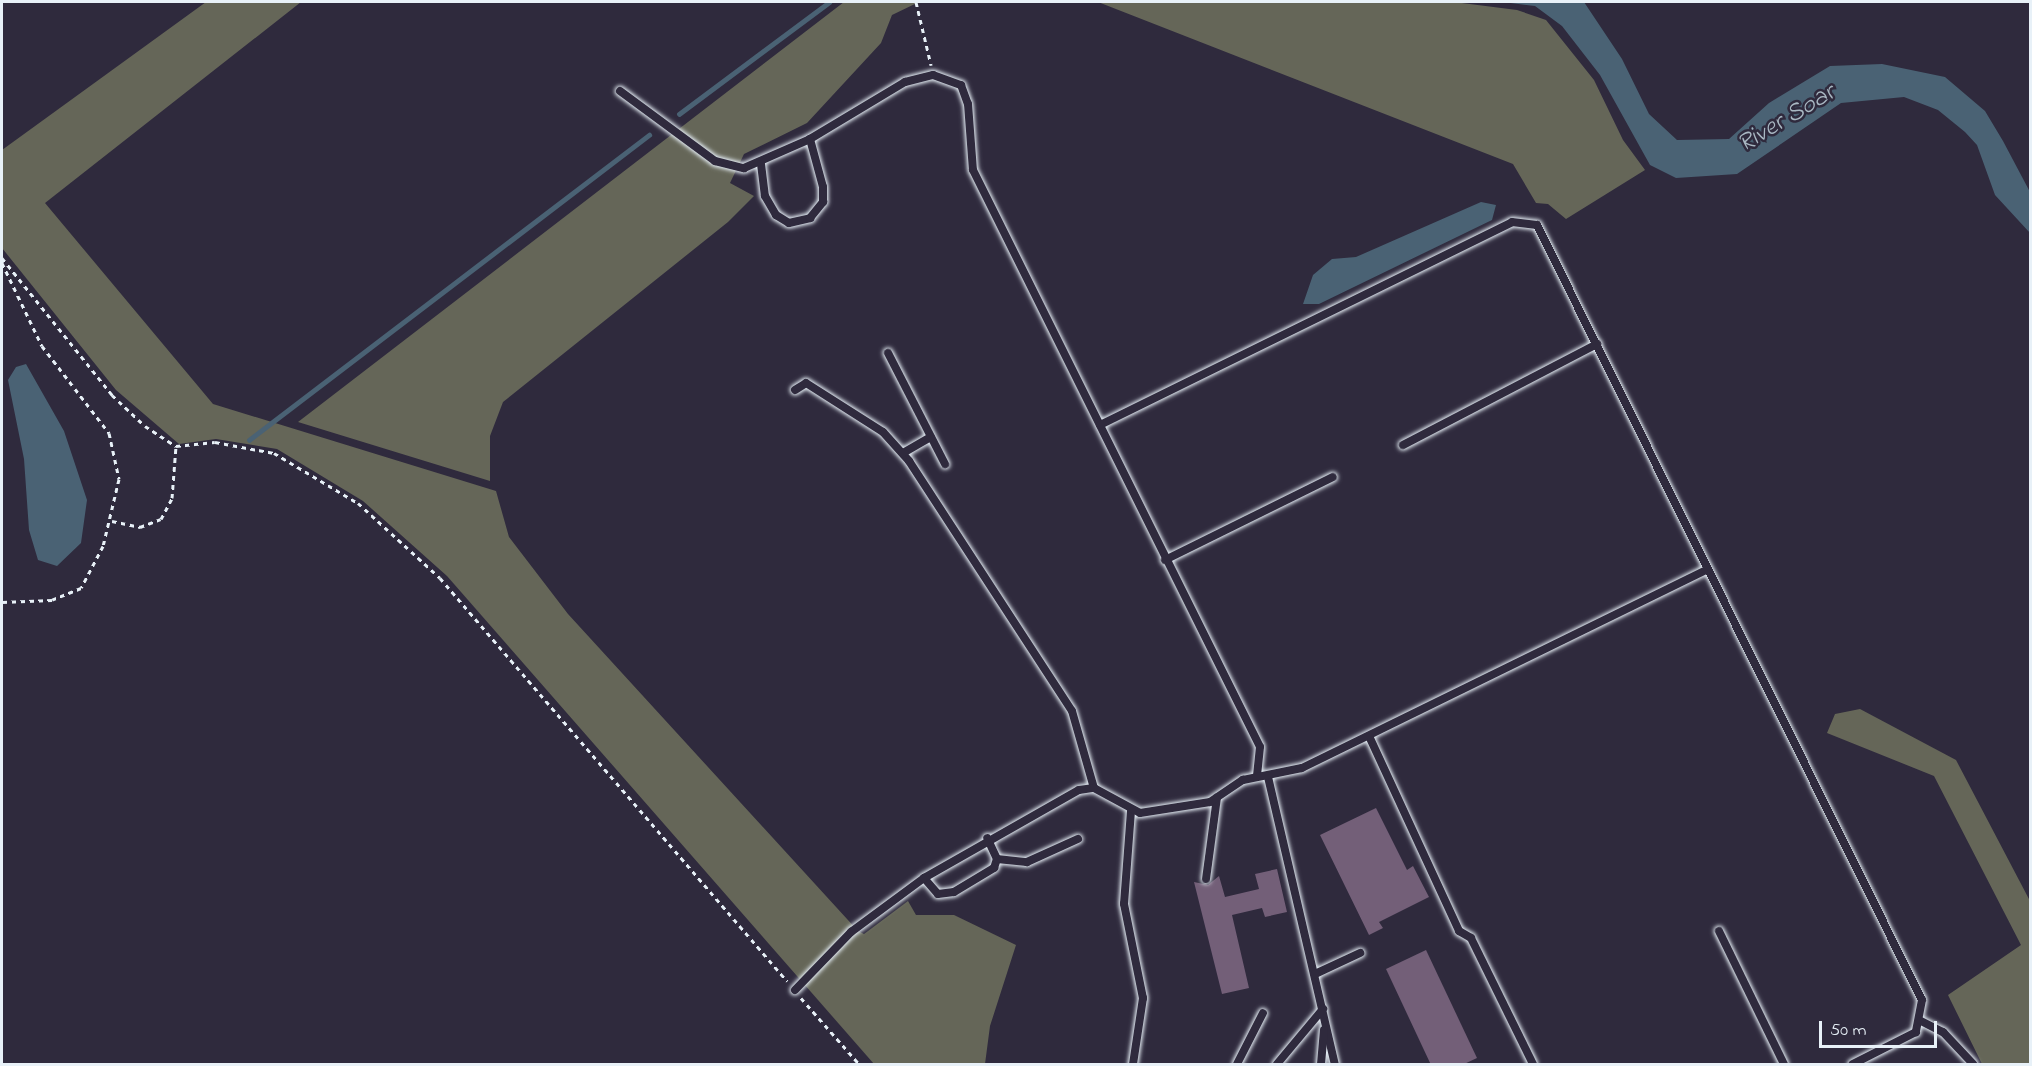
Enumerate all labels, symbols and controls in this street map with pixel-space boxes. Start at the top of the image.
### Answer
water label: River Soar [1733,79,1841,161]
scale bar [1822,1009,1940,1047]
text: 50 m [1830,1018,1867,1044]

